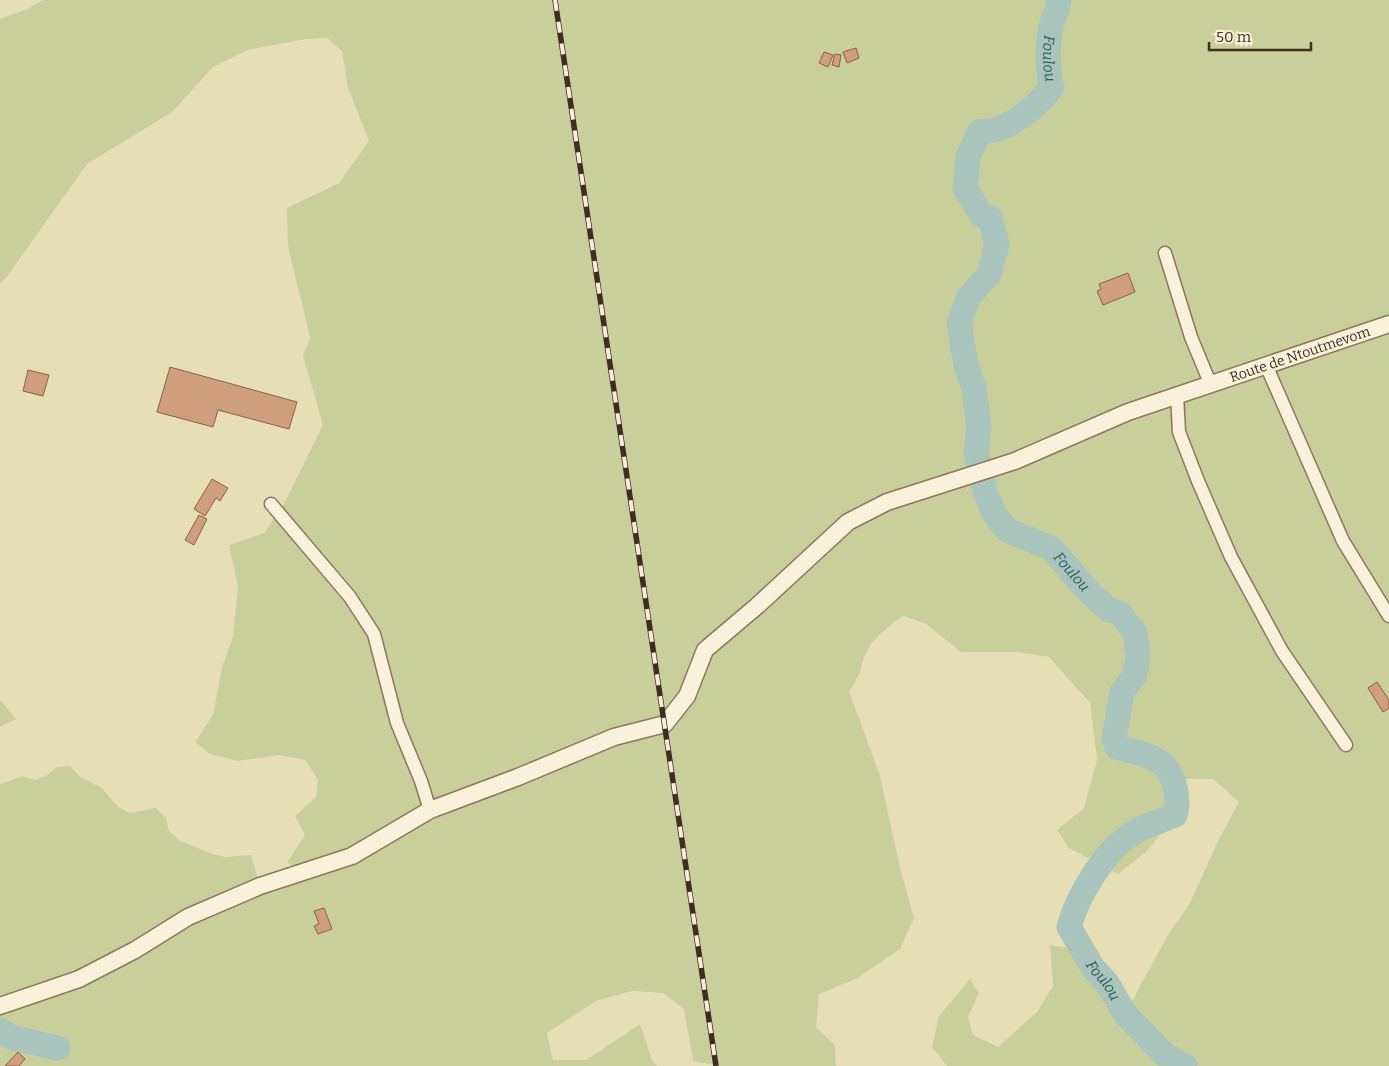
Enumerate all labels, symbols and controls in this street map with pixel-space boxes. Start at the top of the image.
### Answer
scale bar [1209,20,1312,52]
text: 50 m [1216,28,1252,46]
water label: Foulou [1039,34,1060,83]
street label: Route de Ntoutmevom [1227,322,1373,386]
water label: Foulou [1050,548,1094,595]
water label: Foulou [1082,957,1124,1004]

